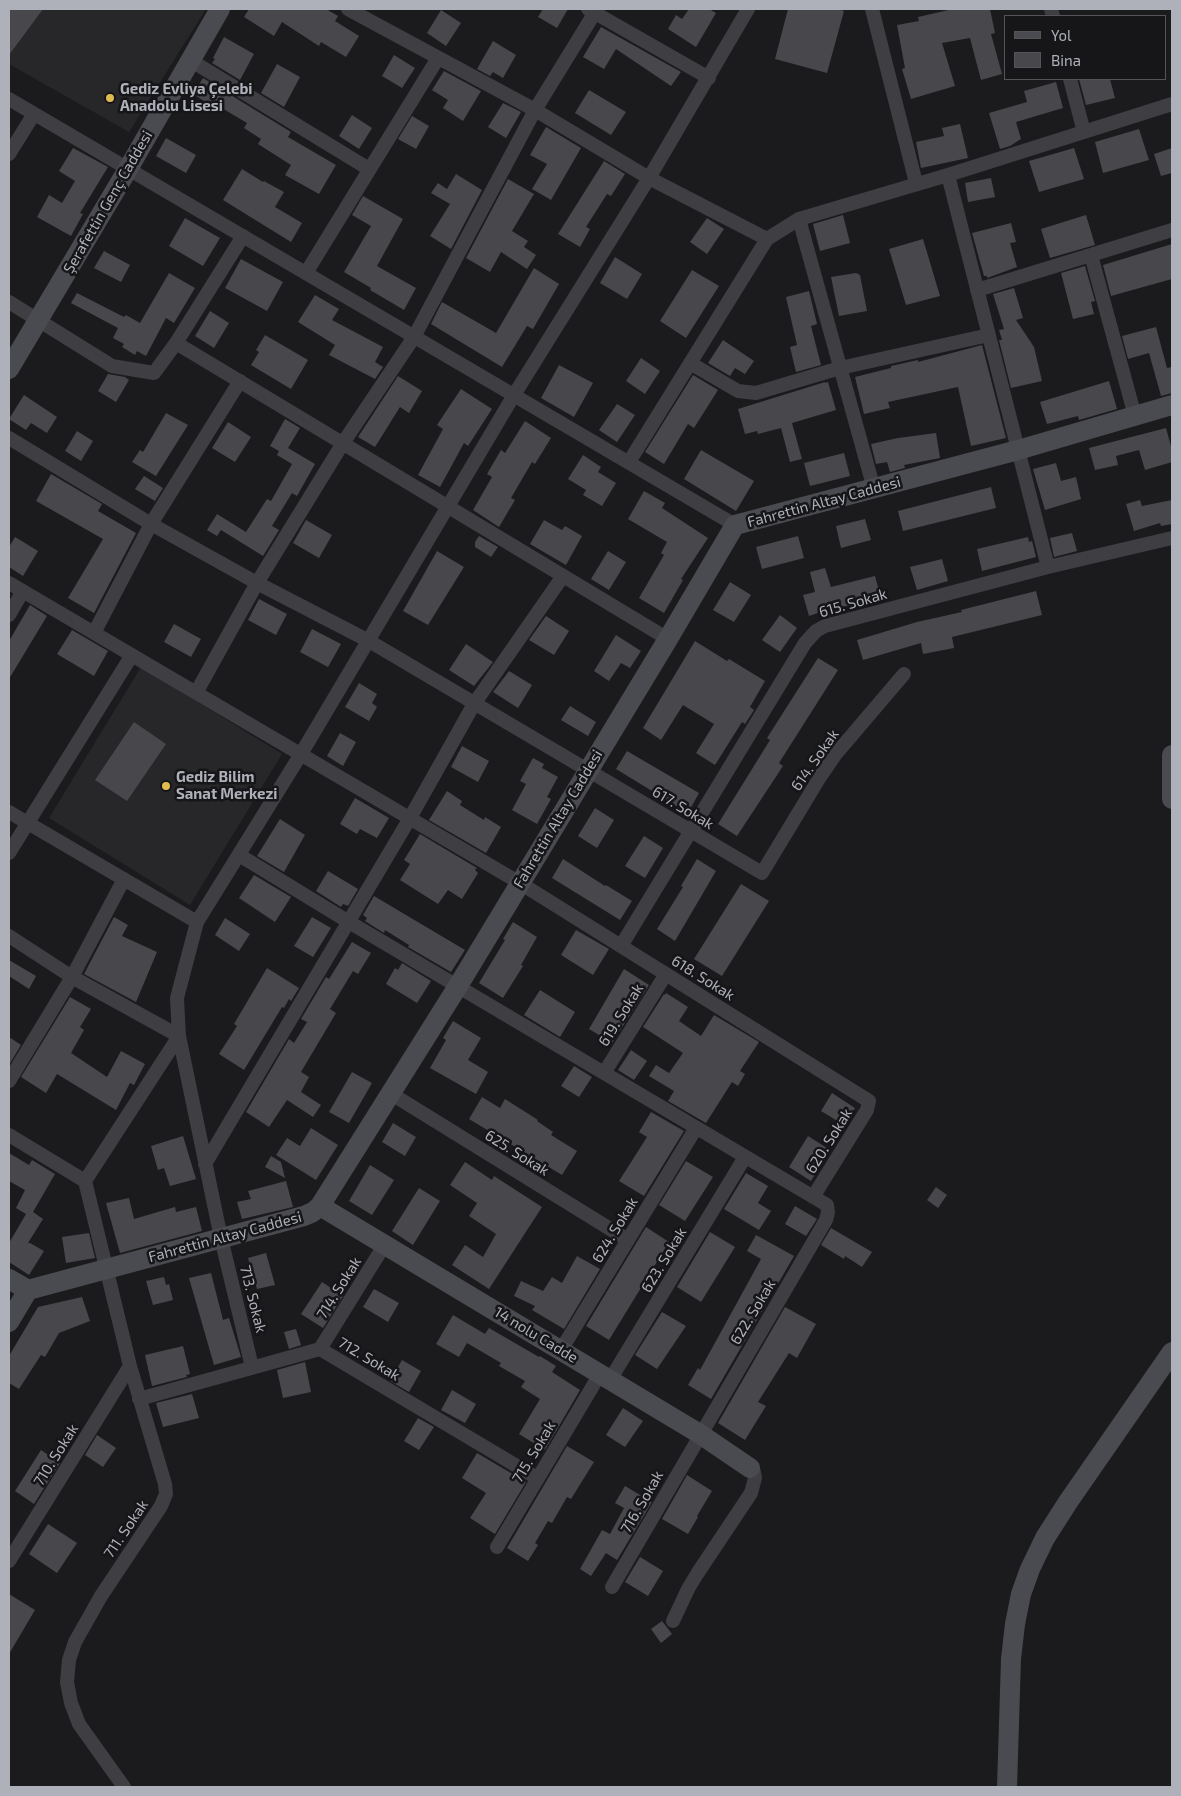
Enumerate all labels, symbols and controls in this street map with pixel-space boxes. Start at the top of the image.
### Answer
legend [1004,15,1166,80]
text: Yol [1051,26,1072,44]
text: Bina [1051,51,1081,69]
place label: Gediz Evliya Çelebi Anadolu Lisesi [120,80,253,115]
marker: Gediz Evliya Çelebi Anadolu Lisesi [104,92,116,104]
street label: Şerafettin Genç Caddesi [60,127,156,277]
street label: Fahrettin Altay Caddesi [745,473,903,531]
street label: 615. Sokak [817,585,889,621]
street label: 614. Sokak [787,726,843,794]
street label: Fahrettin Altay Caddesi [510,747,606,891]
place label: Gediz Bilim Sanat Merkezi [176,768,277,803]
marker: Gediz Bilim Sanat Merkezi [160,780,172,792]
street label: 617. Sokak [649,783,717,833]
street label: 618. Sokak [668,952,738,1004]
street label: 619. Sokak [595,980,647,1050]
street label: 620. Sokak [802,1105,856,1177]
street label: 625. Sokak [482,1126,552,1180]
street label: 624. Sokak [588,1194,642,1266]
street label: Fahrettin Altay Caddesi [146,1208,304,1266]
street label: 623. Sokak [638,1224,690,1296]
street label: 714. Sokak [313,1254,365,1322]
street label: 713. Sokak [236,1263,270,1335]
street label: 622. Sokak [727,1276,779,1348]
street label: 14 nolu Cadde [491,1303,581,1367]
street label: 712. Sokak [335,1333,403,1385]
street label: 715. Sokak [509,1418,559,1486]
street label: 710. Sokak [30,1421,82,1489]
street label: 716. Sokak [617,1467,667,1537]
street label: 711. Sokak [100,1496,152,1562]

